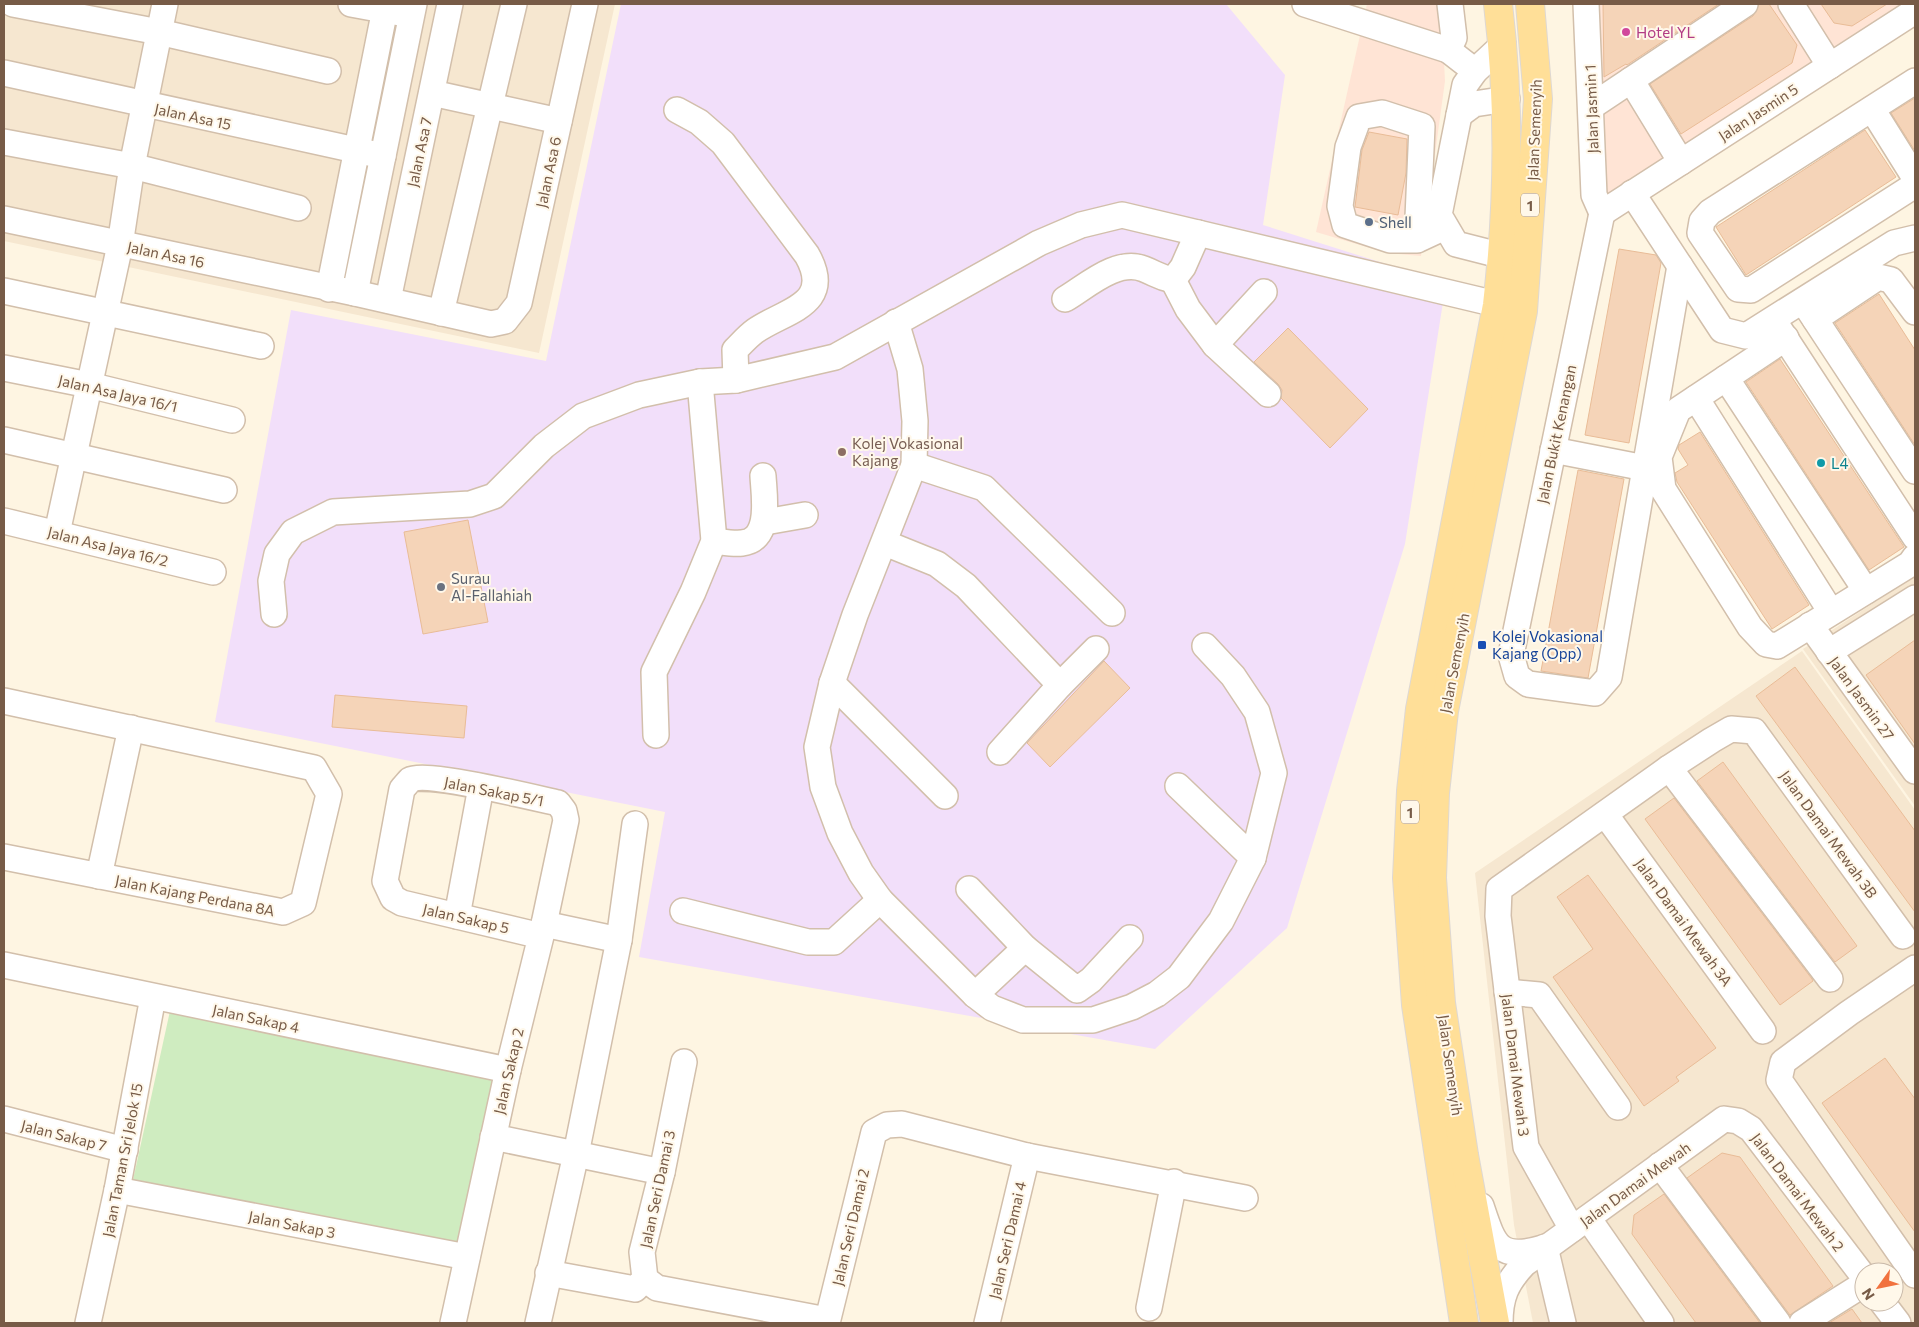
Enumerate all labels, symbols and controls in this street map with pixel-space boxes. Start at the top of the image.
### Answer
place label: Hotel YL [1636,23,1696,41]
marker: Hotel YL [1620,26,1632,38]
street label: Jalan Jasmin 1 [1580,64,1602,154]
street label: Jalan Semenyih [1523,79,1545,181]
street label: Jalan Jasmin 5 [1715,80,1801,144]
street label: Jalan Asa 15 [153,99,233,133]
street label: Jalan Asa 7 [403,115,435,189]
street label: Jalan Asa 6 [532,135,564,209]
road number: 1 [1521,194,1539,216]
place label: Shell [1379,213,1412,231]
marker: Shell [1363,216,1375,228]
street label: Jalan Asa 16 [126,237,206,271]
street label: Jalan Bukit Kenangan [1533,363,1579,505]
street label: Jalan Asa Jaya 16/1 [57,371,179,415]
place label: Kolej Vokasional Kajang [852,434,963,469]
marker: Kolej Vokasional Kajang [836,446,848,458]
place label: L4 [1831,454,1849,472]
marker: L4 [1815,457,1827,469]
street label: Jalan Asa Jaya 16/2 [46,522,170,570]
place label: Surau Al-Fallahiah [451,569,532,604]
marker: Surau Al-Fallahiah [435,581,447,593]
street label: Jalan Semenyih [1435,611,1473,715]
place label: Kolej Vokasional Kajang (Opp) [1492,627,1603,662]
marker: Kolej Vokasional Kajang (Opp) [1476,639,1488,651]
street label: Jalan Jasmin 27 [1826,653,1898,743]
street label: Jalan Damai Mewah 3B [1777,767,1882,902]
street label: Jalan Sakap 5/1 [443,773,545,809]
road number: 1 [1401,800,1419,824]
street label: Jalan Damai Mewah 3A [1632,855,1736,989]
street label: Jalan Kajang Perdana 8A [114,871,276,919]
street label: Jalan Sakap 5 [421,899,511,937]
street label: Jalan Damai Mewah 3 [1498,993,1534,1137]
street label: Jalan Sakap 4 [211,1000,301,1036]
street label: Jalan Semenyih [1435,1013,1467,1117]
street label: Jalan Sakap 2 [489,1026,527,1116]
street label: Jalan Taman Sri Jelok 15 [98,1081,146,1239]
street label: Jalan Sakap 7 [19,1116,109,1154]
street label: Jalan Seri Damai 3 [636,1129,678,1249]
street label: Jalan Damai Mewah 2 [1748,1129,1848,1255]
street label: Jalan Damai Mewah [1576,1138,1694,1230]
street label: Jalan Seri Damai 2 [828,1167,872,1287]
street label: Jalan Seri Damai 4 [985,1179,1029,1301]
street label: Jalan Sakap 3 [247,1207,337,1241]
north arrow [1854,1262,1904,1312]
text: N [1858,1285,1878,1303]

